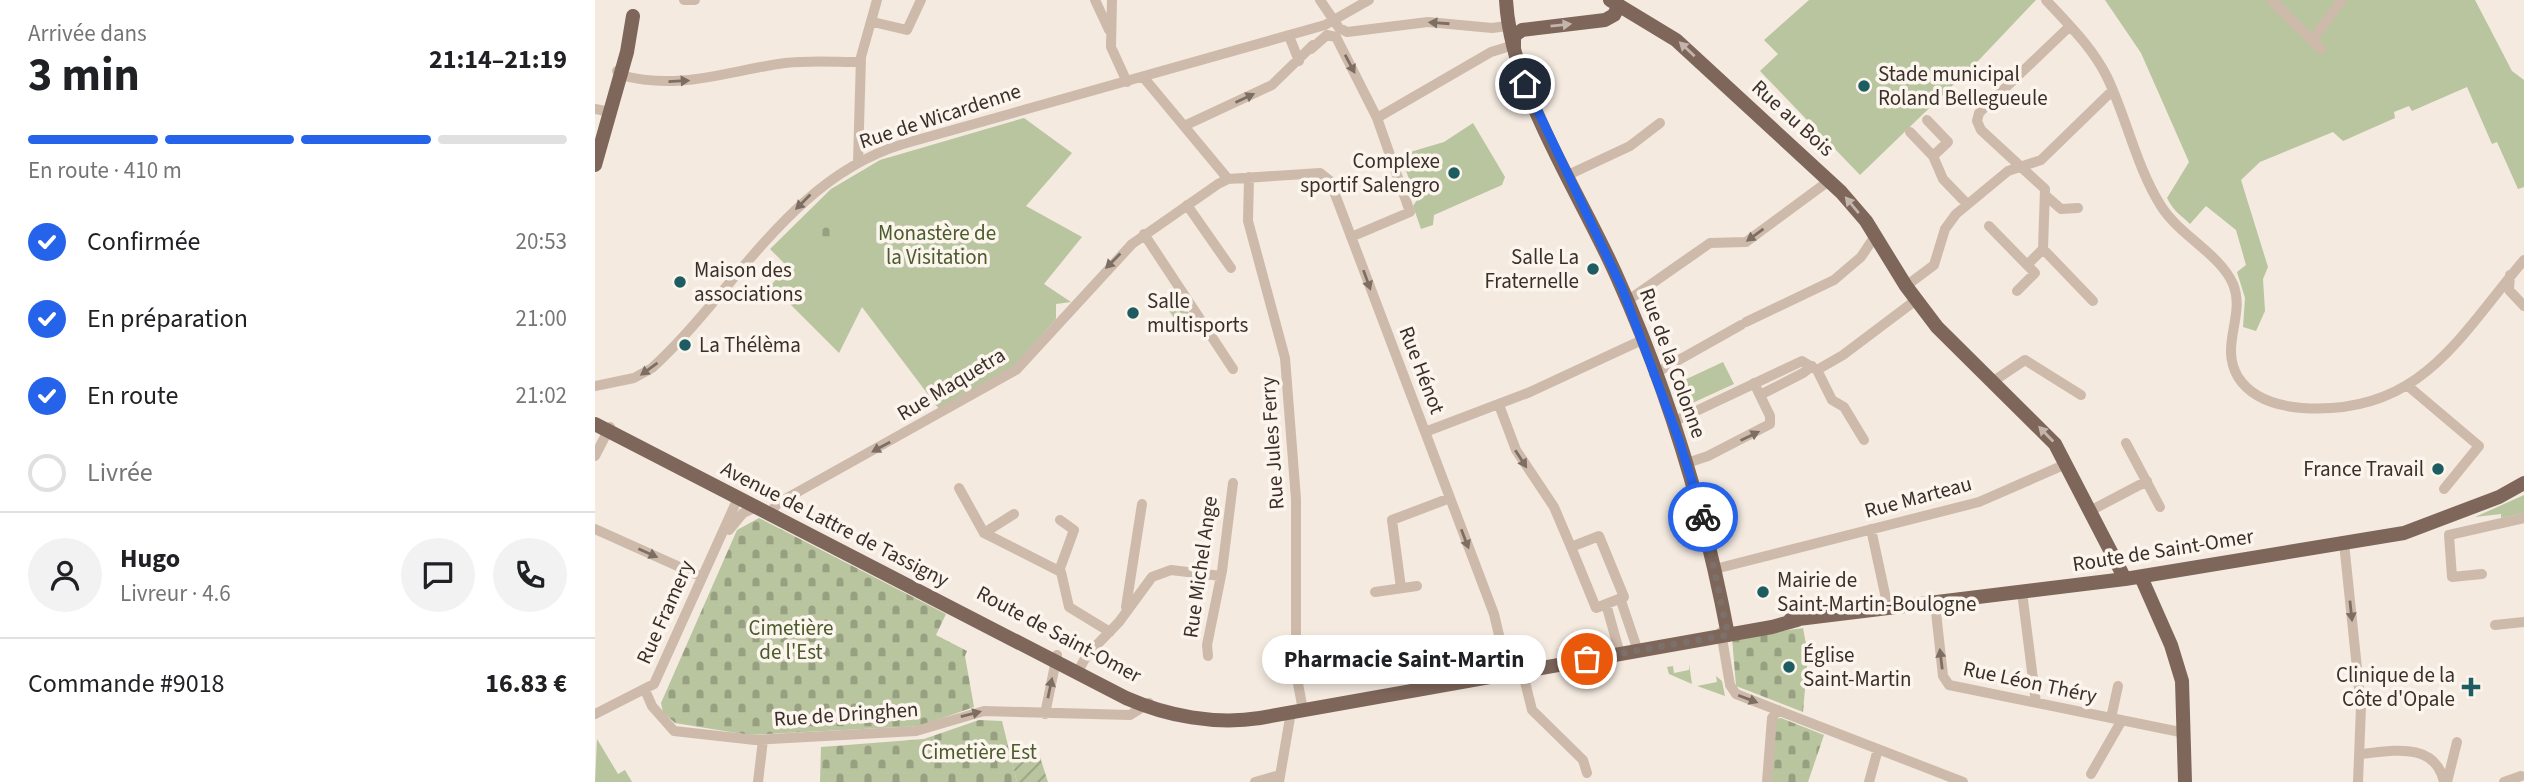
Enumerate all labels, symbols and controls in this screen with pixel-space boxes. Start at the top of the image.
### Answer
text: Arrivée dans [28,17,147,50]
one-way arrow [1428,17,1450,28]
one-way arrow [1550,19,1572,30]
text: 21:14–21:19 [429,41,567,78]
one-way arrow [1679,42,1696,58]
text: 3 min [28,43,140,108]
one-way arrow [1343,54,1355,74]
pin [1495,54,1555,114]
place label: Stade municipal Roland Bellegueule [1878,59,2048,113]
icon: home [1506,65,1544,103]
street label: Rue au Bois [1745,73,1841,163]
one-way arrow [669,76,691,87]
street label: Rue de Wicardenne [855,76,1025,156]
marker: Stade municipal Roland Bellegueule [1856,78,1872,94]
one-way arrow [1235,92,1255,104]
place label: Complexe sportif Salengro [1300,146,1440,200]
text: En route · 410 m [28,154,182,187]
marker: Complexe sportif Salengro [1446,165,1462,181]
one-way arrow [795,194,812,211]
one-way arrow [1845,196,1860,214]
park label: Monastère de la Visitation [878,218,996,272]
icon: check [28,223,66,261]
text: Confirmée [87,223,201,260]
text: 20:53 [516,225,567,258]
one-way arrow [1746,228,1764,242]
place label: Salle La Fraternelle [1484,242,1579,296]
one-way arrow [1105,253,1122,270]
place label: Maison des associations [694,255,803,309]
marker: Salle La Fraternelle [1585,261,1601,277]
one-way arrow [1362,269,1373,290]
marker: Maison des associations [672,274,688,290]
street label: Rue de la Colonne [1632,284,1714,442]
place label: Salle multisports [1147,286,1248,340]
icon: check [28,300,66,338]
text: En préparation [87,300,248,337]
text: 21:00 [516,302,567,335]
marker: Salle multisports [1125,305,1141,321]
street label: Rue Hénot [1392,322,1452,418]
place label: La Thélèma [699,330,801,360]
marker: La Thélèma [677,337,693,353]
street label: Rue Maquetra [891,340,1011,428]
one-way arrow [640,362,658,376]
street label: Rue Jules Ferry [1252,375,1292,511]
icon: check [28,377,66,415]
text: En route [87,377,178,414]
text: 21:02 [516,379,567,412]
one-way arrow [2037,425,2054,442]
one-way arrow [1740,430,1760,442]
one-way arrow [872,441,891,453]
one-way arrow [1515,449,1528,468]
street label: Avenue de Lattre de Tassigny [716,453,954,595]
text: Livrée [87,454,153,491]
place label: France Travail [2303,454,2424,484]
marker: France Travail [2430,461,2446,477]
street label: Rue Marteau [1861,468,1975,526]
courier [1668,482,1738,552]
street label: Rue Michel Ange [1175,494,1225,640]
icon: bike [1684,498,1722,536]
street label: Route de Saint-Omer [2070,521,2256,579]
one-way arrow [1460,528,1471,549]
button: person [28,538,102,612]
button: chat [401,538,475,612]
button: phone [493,538,567,612]
text: Hugo [120,540,180,577]
one-way arrow [638,548,659,559]
street label: Rue Framery [629,555,701,669]
place label: Mairie de Saint-Martin-Boulogne [1777,565,1976,619]
text: Livreur · 4.6 [120,577,231,610]
street label: Route de Saint-Omer [971,578,1147,690]
marker: Mairie de Saint-Martin-Boulogne [1755,584,1771,600]
one-way arrow [2346,600,2357,622]
park label: Cimetière de l'Est [749,613,833,667]
pin [1557,629,1617,689]
callout: Pharmacie Saint-Martin [1261,634,1545,684]
icon: bag [1568,640,1606,678]
place label: Église Saint-Martin [1803,640,1911,694]
text: Pharmacie Saint-Martin [1284,643,1524,676]
one-way arrow [1936,648,1947,670]
street label: Rue Léon Théry [1960,653,2100,711]
marker: Église Saint-Martin [1781,659,1797,675]
place label: Clinique de la Côte d'Opale [2336,660,2455,714]
text: Commande #9018 [28,665,225,702]
text: 16.83 € [485,665,567,702]
one-way arrow [1045,677,1056,699]
marker: Clinique de la Côte d'Opale [2461,677,2481,697]
street label: Rue de Dringhen [773,694,919,734]
one-way arrow [1738,694,1759,705]
one-way arrow [960,708,982,719]
park label: Cimetière Est [921,737,1037,767]

